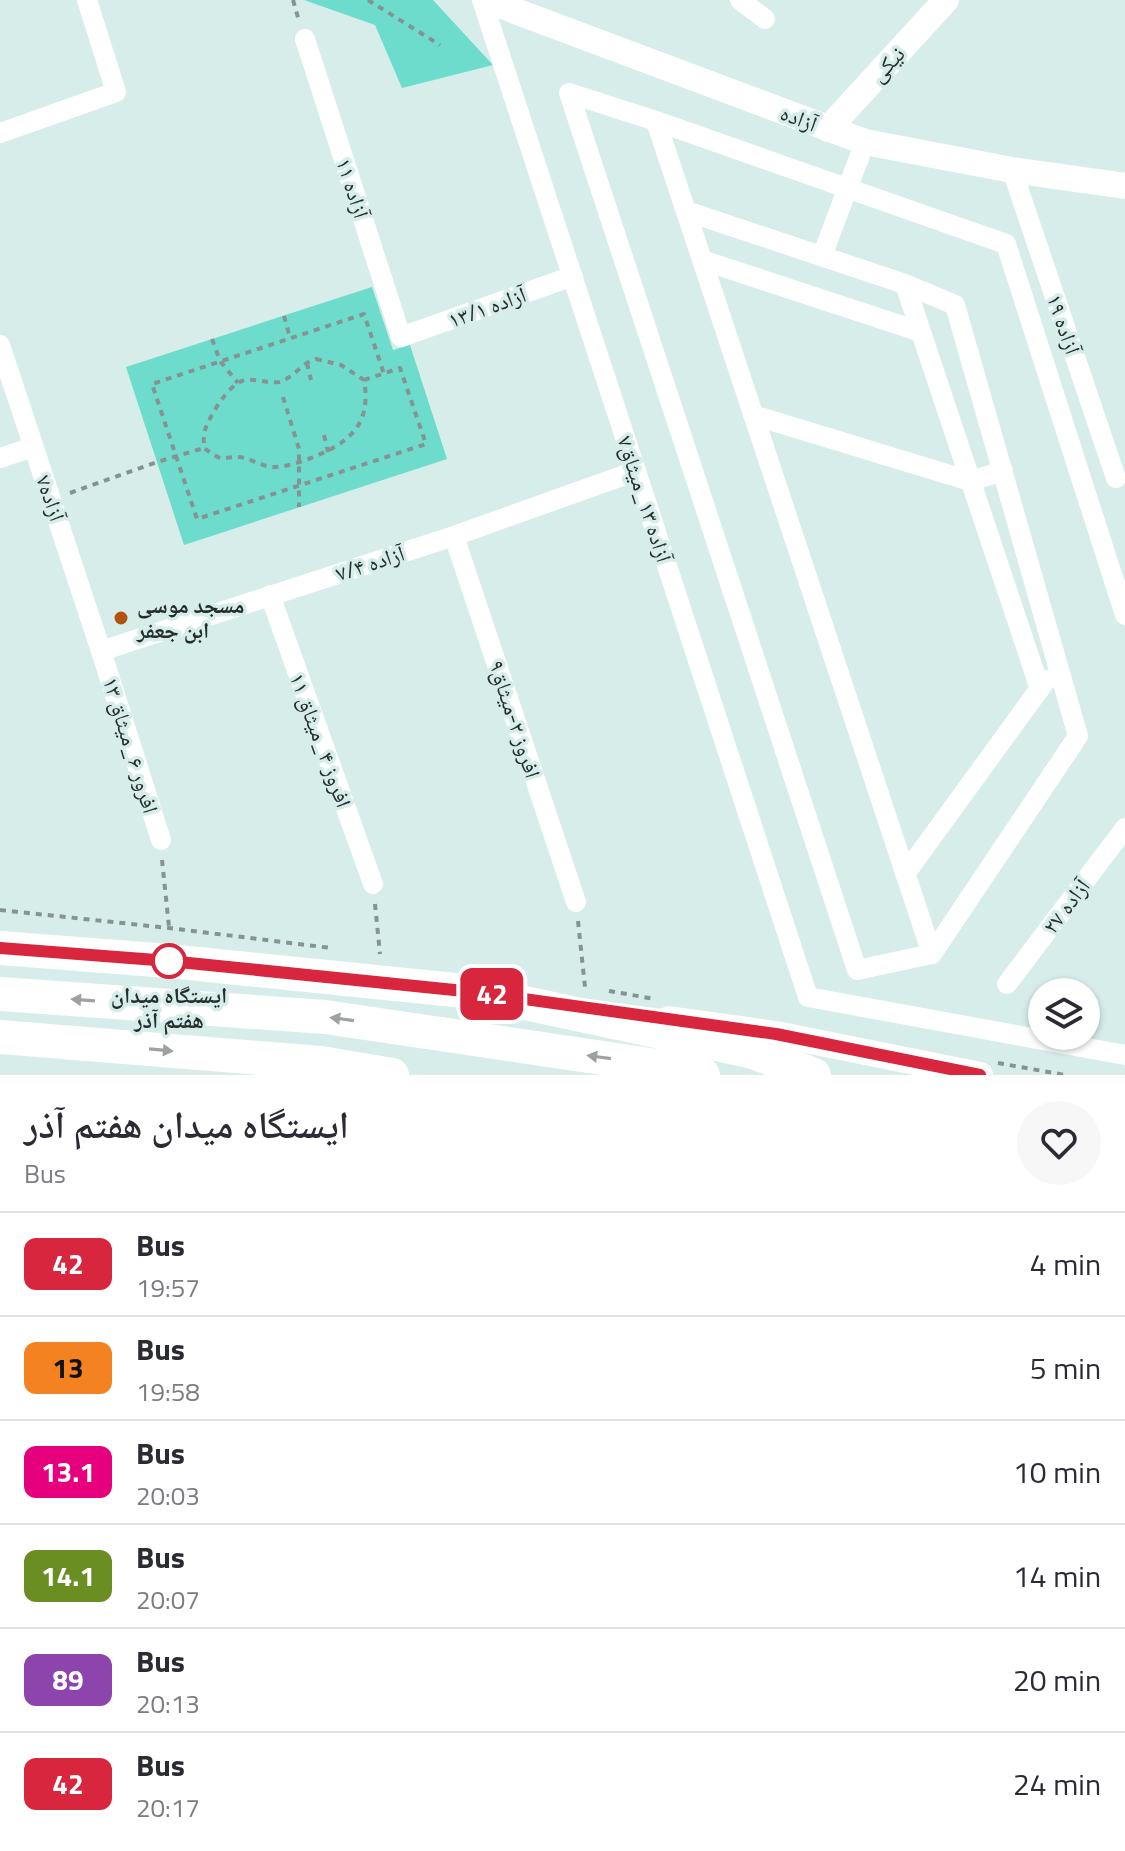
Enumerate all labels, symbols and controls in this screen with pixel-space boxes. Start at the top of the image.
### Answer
street label: نیکی [861,38,913,90]
street label: آزاده [776,95,823,141]
street label: آزاده ۱۱ [327,153,379,223]
street label: آزاده ۱۳/۱ [443,277,531,337]
street label: آزاده ۱۹ [1038,289,1090,359]
street label: آزاده ۱۳_میثاق۷ [609,431,682,567]
street label: آزاده۷ [27,470,75,526]
street label: آزاده ۷/۴ [331,536,409,590]
place label: مسجد موسی ابن جعفر [136,588,244,647]
marker: مسجد موسی ابن جعفر [112,609,130,627]
street label: افروز ۲-میثاق۹ [480,656,550,782]
street label: افروز ۴_میثاق ۱۱ [281,668,361,812]
street label: افرور ۶_میثاق ۱۳ [94,673,168,817]
street label: آزاده ۲۷ [1034,871,1098,941]
marker: ایستگاه میدان هفتم آذر [152,944,186,978]
line badge: 42 [456,968,528,1020]
text: 42 [476,972,508,1015]
place label: ایستگاه میدان هفتم آذر [111,978,227,1037]
map controls [1028,978,1100,1050]
button: layers [1028,978,1100,1050]
one-way arrow [70,993,95,1006]
one-way arrow [329,1012,354,1025]
one-way arrow [149,1044,174,1057]
one-way arrow [586,1050,611,1063]
text: ایستگاه میدان هفتم آذر [24,1095,349,1153]
button: heart [1017,1101,1101,1185]
text: Bus [24,1154,66,1193]
text: Bus [136,1222,185,1268]
text: 4 min [1030,1241,1101,1287]
text: 42 [52,1242,84,1285]
text: 19:57 [136,1268,200,1307]
text: Bus [136,1326,185,1372]
text: 5 min [1030,1345,1101,1391]
text: 13 [52,1346,84,1389]
text: 19:58 [136,1372,200,1411]
text: Bus [136,1430,185,1476]
text: 10 min [1013,1449,1101,1495]
text: 13.1 [41,1450,95,1493]
text: 20:03 [136,1476,200,1515]
text: Bus [136,1534,185,1580]
text: 14 min [1013,1553,1101,1599]
text: 14.1 [41,1554,95,1597]
text: 20:07 [136,1580,200,1619]
text: Bus [136,1638,185,1684]
text: 20 min [1013,1657,1101,1703]
text: 89 [52,1658,84,1701]
text: 20:13 [136,1684,200,1723]
text: Bus [136,1742,185,1788]
text: 24 min [1013,1761,1101,1807]
text: 42 [52,1762,84,1805]
text: 20:17 [136,1788,200,1827]

